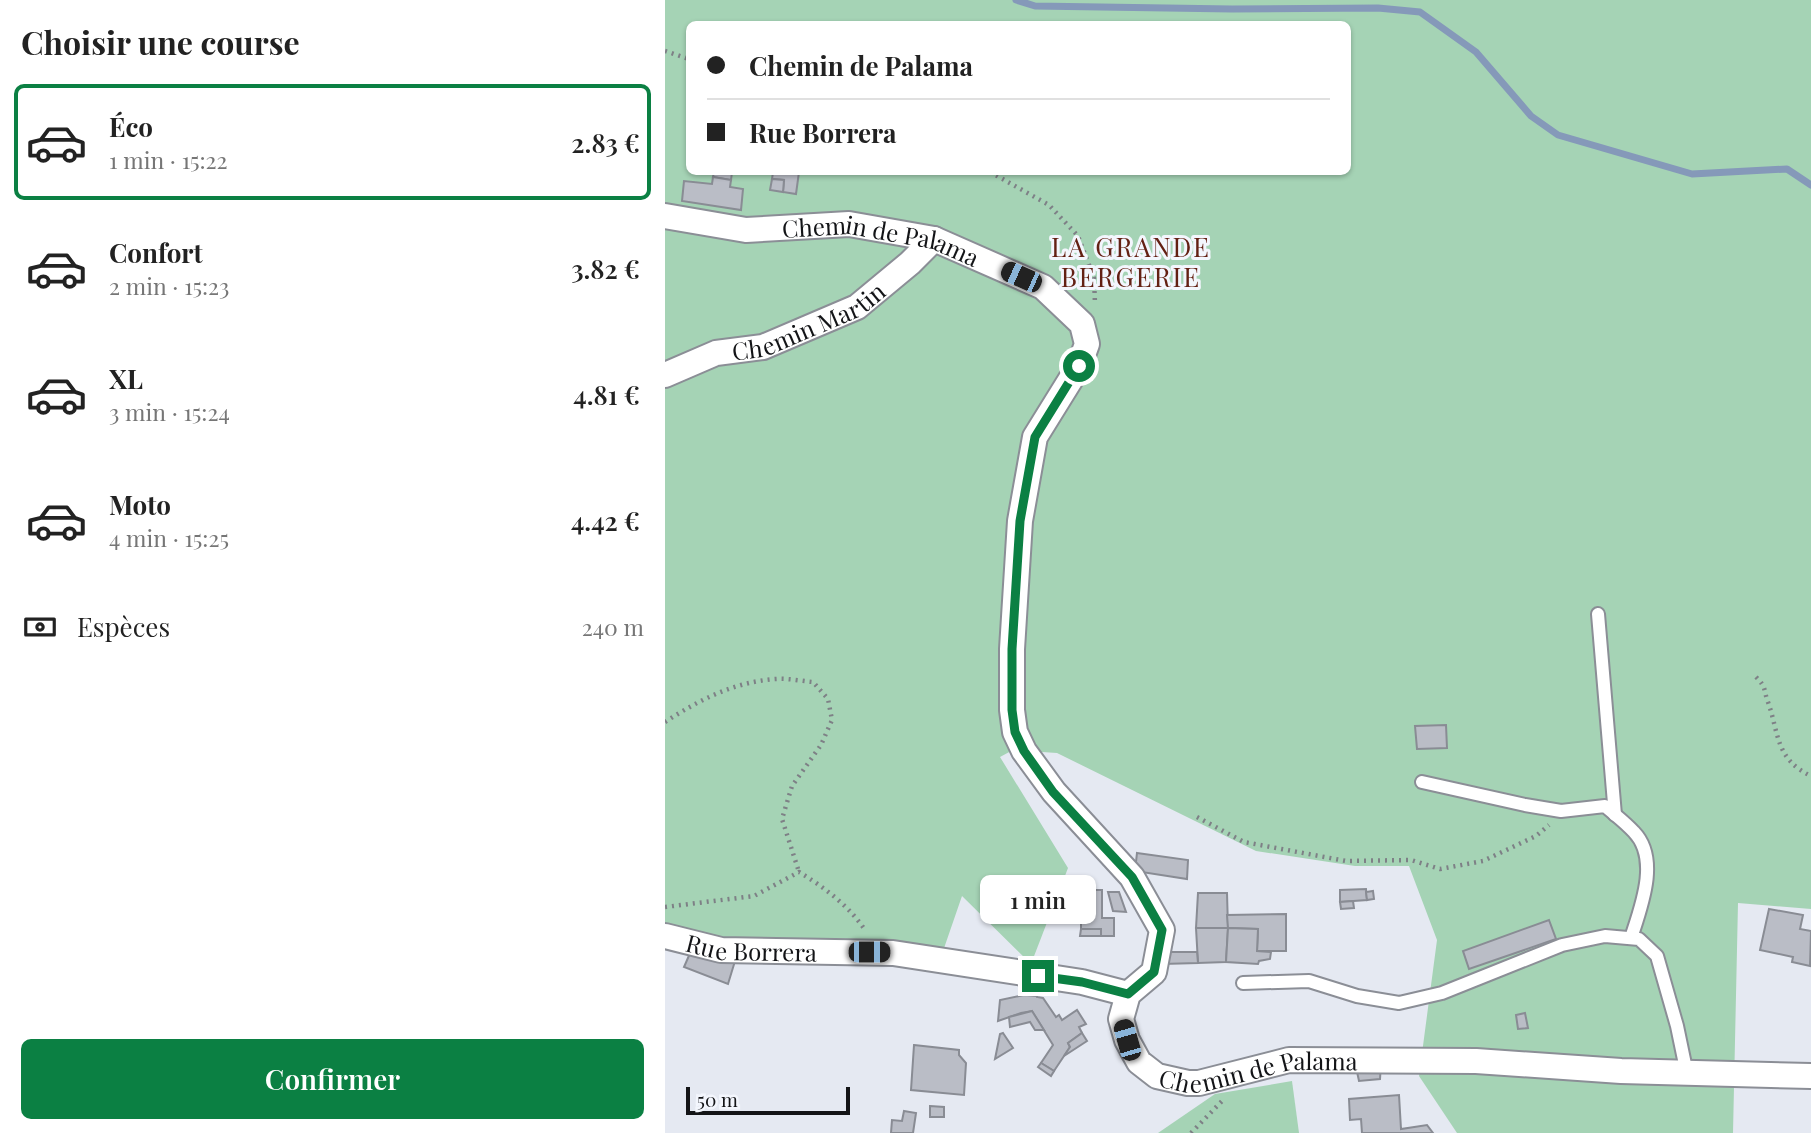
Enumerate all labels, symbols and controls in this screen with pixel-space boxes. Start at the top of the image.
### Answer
text: Choisir une course [21,20,300,63]
text: Chemin de Palama [749,48,973,83]
text: Éco [109,109,153,144]
icon: car [25,111,88,174]
text: Rue Borrera [749,115,897,150]
text: 2.83 € [571,125,640,160]
text: 1 min · 15:22 [109,144,228,175]
street label: Chemin de Palama [781,208,984,273]
district label: LA GRANDE BERGERIE [1051,229,1211,294]
text: Confort [109,235,203,270]
icon: car [25,237,88,300]
text: 3.82 € [571,251,640,286]
car [998,259,1045,295]
text: 2 min · 15:23 [109,270,229,301]
street label: Chemin Martin [730,275,891,367]
route start [1063,350,1095,382]
text: XL [109,361,143,396]
icon: car [25,363,88,426]
text: 4.81 € [573,377,640,412]
text: 3 min · 15:24 [109,396,230,427]
text: Moto [109,487,171,522]
icon: car [25,489,88,552]
text: 4.42 € [571,503,640,538]
text: 4 min · 15:25 [109,522,229,553]
icon: cash [21,608,59,646]
text: Espèces [77,609,170,644]
text: 240 m [582,611,644,642]
callout: 1 min [980,874,1096,923]
text: 1 min [1010,884,1066,915]
street label: Rue Borrera [683,926,817,968]
car [849,942,891,963]
route end [1022,960,1054,992]
car [1112,1017,1143,1063]
button: Confirmer [21,1039,644,1119]
street label: Chemin de Palama [1156,1043,1358,1099]
scale bar [686,1084,851,1116]
text: 50 m [697,1086,738,1112]

